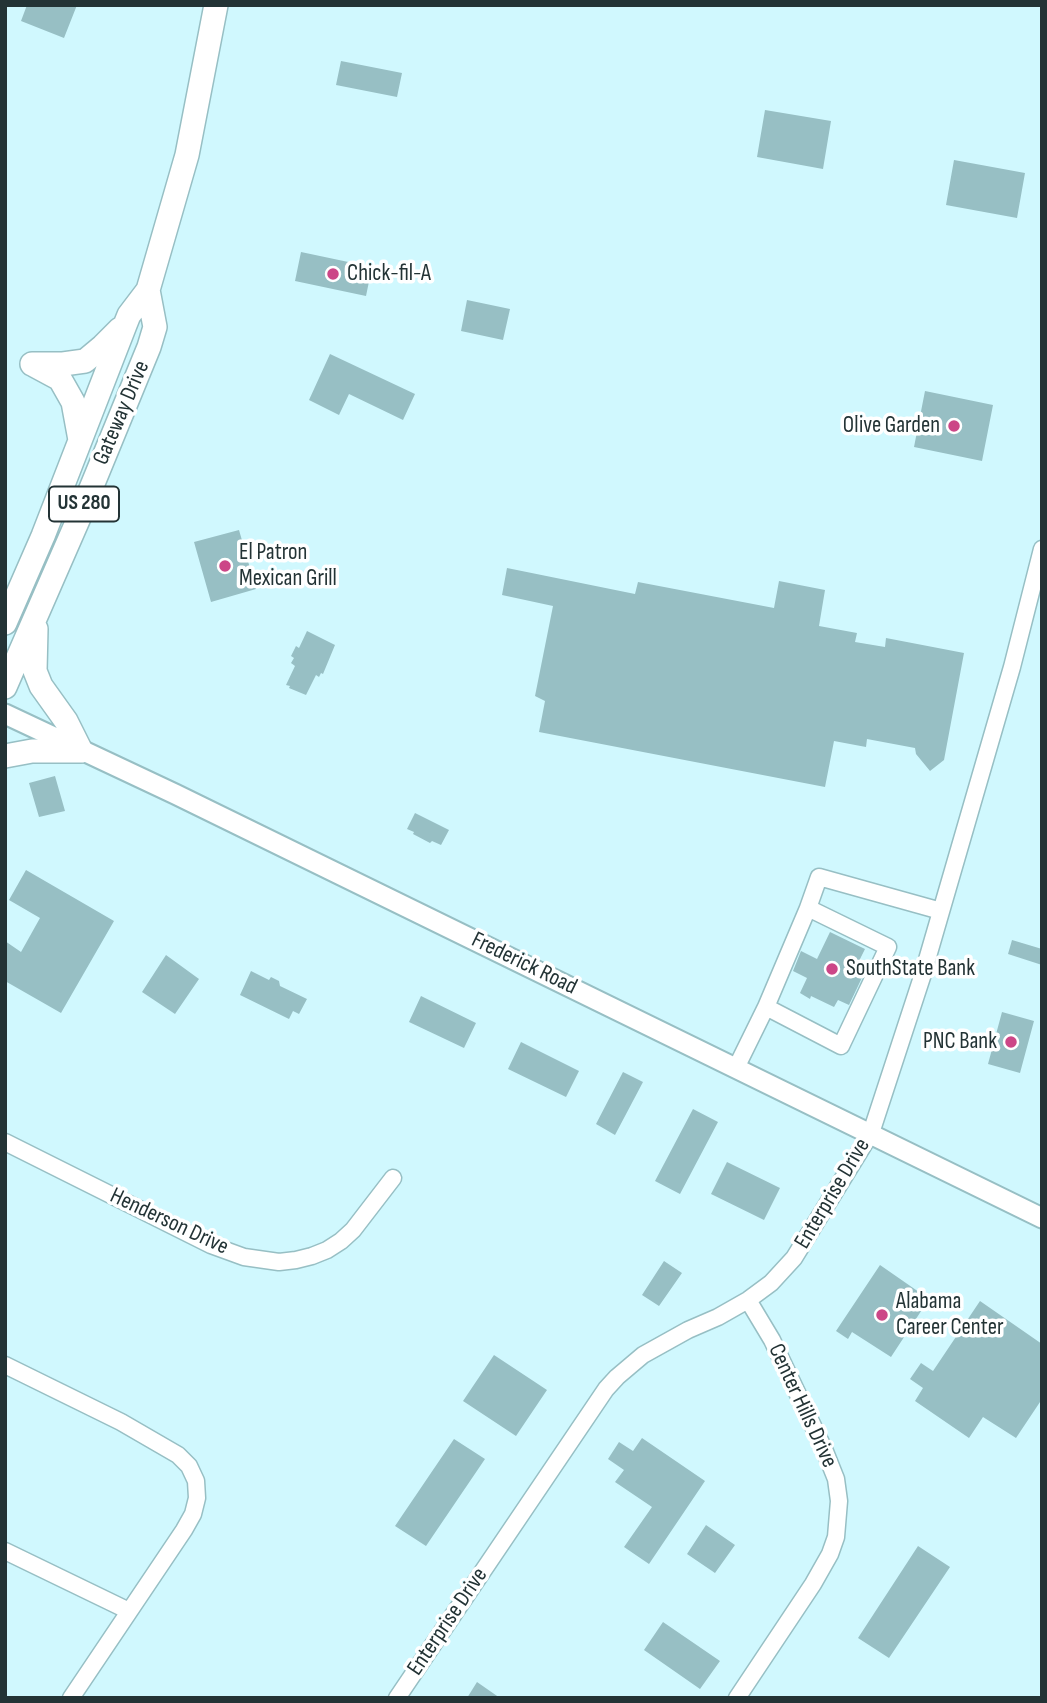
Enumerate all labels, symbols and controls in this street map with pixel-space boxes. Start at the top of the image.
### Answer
place label: Chick-fil-A [347,260,431,288]
marker: Chick-fil-A [325,266,341,282]
street label: Gateway Drive [88,357,156,469]
place label: Olive Garden [843,412,940,440]
marker: Olive Garden [946,418,962,434]
road number: US 280 [49,486,119,522]
place label: El Patron Mexican Grill [239,539,337,593]
marker: El Patron Mexican Grill [217,558,233,574]
street label: Frederick Road [467,927,581,1001]
place label: SouthState Bank [846,955,975,983]
marker: SouthState Bank [824,961,840,977]
place label: PNC Bank [923,1028,997,1056]
marker: PNC Bank [1003,1034,1019,1050]
street label: Enterprise Drive [789,1134,877,1254]
street label: Henderson Drive [105,1183,233,1261]
place label: Alabama Career Center [896,1288,1003,1342]
marker: Alabama Career Center [874,1307,890,1323]
street label: Center Hills Drive [761,1340,843,1472]
street label: Enterprise Drive [402,1563,494,1681]

